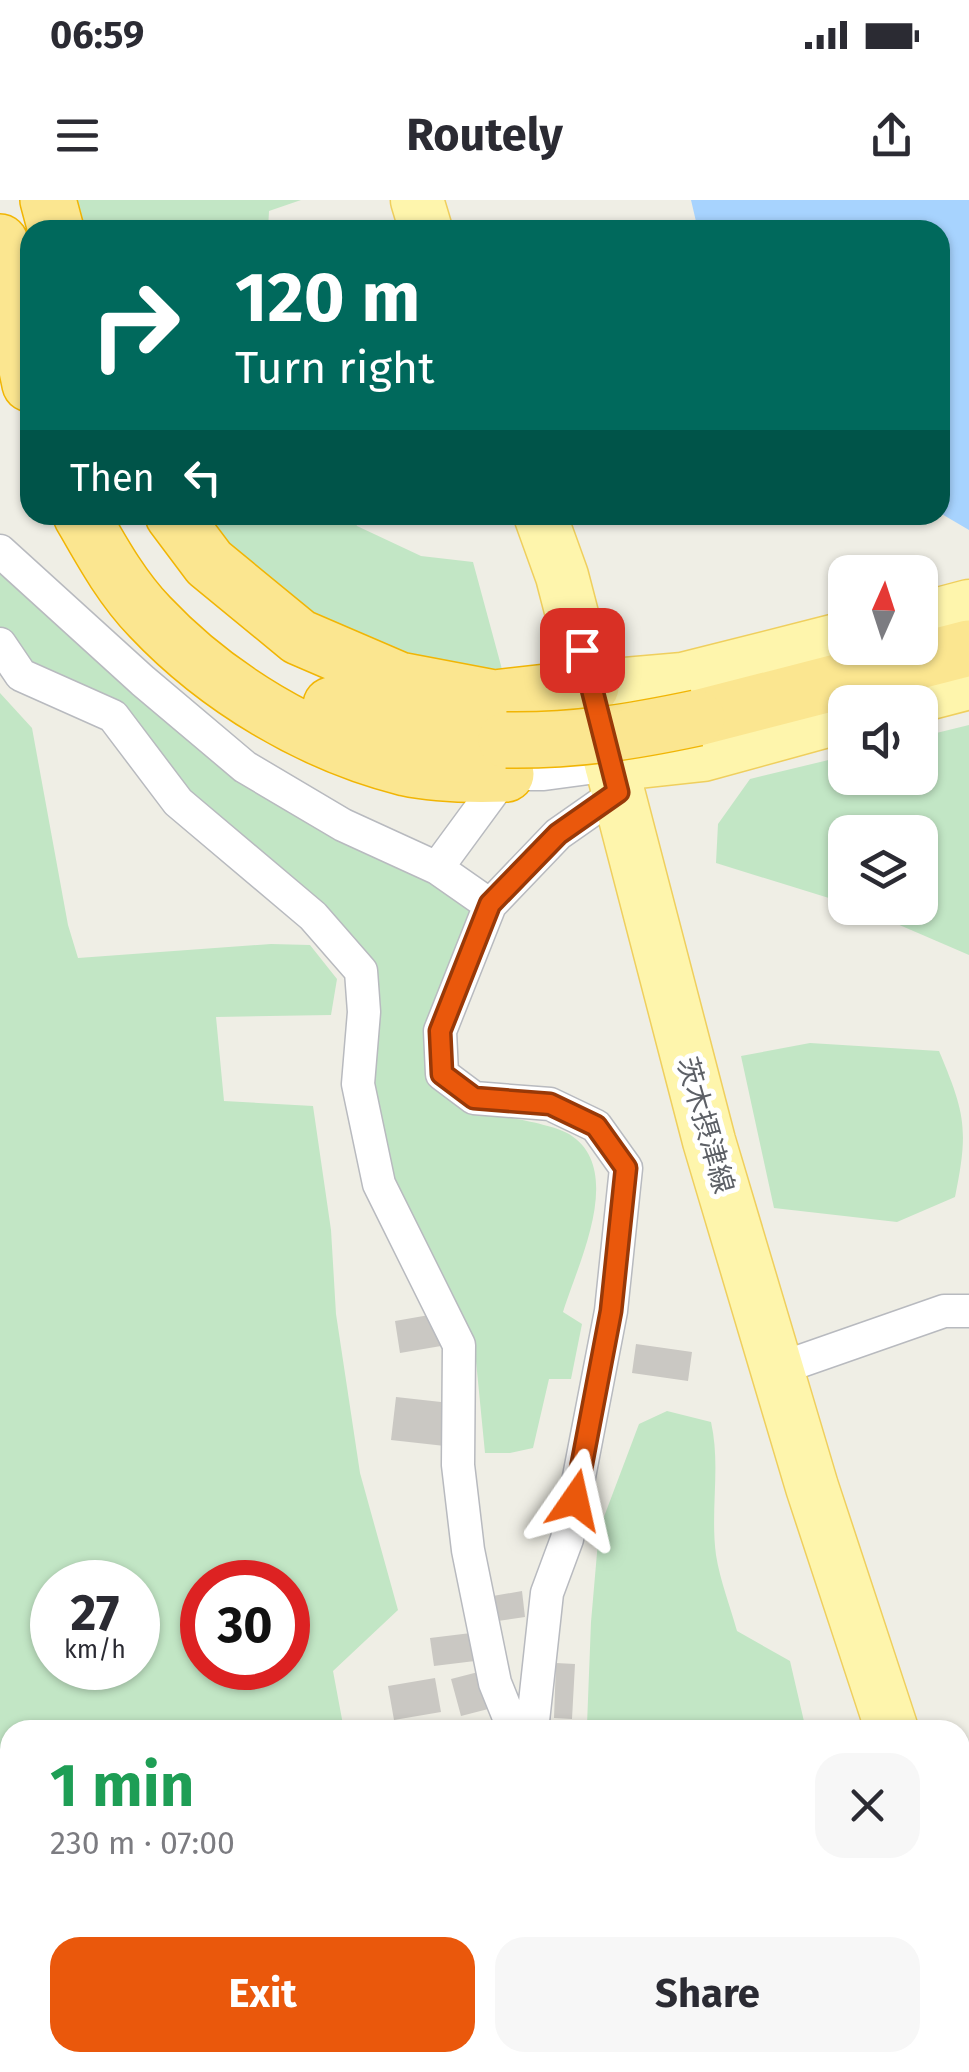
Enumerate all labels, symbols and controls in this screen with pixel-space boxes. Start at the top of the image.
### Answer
text: 06:59 [50,12,144,58]
icon: menu [50,108,105,163]
text: Routely [406,108,563,162]
icon: share [864,108,919,163]
text: 120 m [235,256,420,340]
icon: right [70,260,200,390]
text: Turn right [235,341,434,395]
icon: left [175,450,230,505]
text: Then [70,455,155,501]
north arrow [828,555,938,665]
map controls [828,555,938,925]
pin [540,608,625,693]
icon: arrive [555,623,610,678]
button: sound [828,685,938,795]
button: layers [828,815,938,925]
street label: 茨木摂津線 [670,1053,741,1197]
position arrow [523,1448,627,1552]
speed limit sign: 30 [180,1560,310,1690]
text: 27 [71,1583,119,1643]
text: km/h [64,1635,126,1665]
text: 1 min [50,1750,194,1822]
button: close [815,1753,920,1858]
text: 230 m · 07:00 [50,1824,235,1862]
button: Exit [50,1937,475,2052]
button: Share [495,1937,920,2052]

